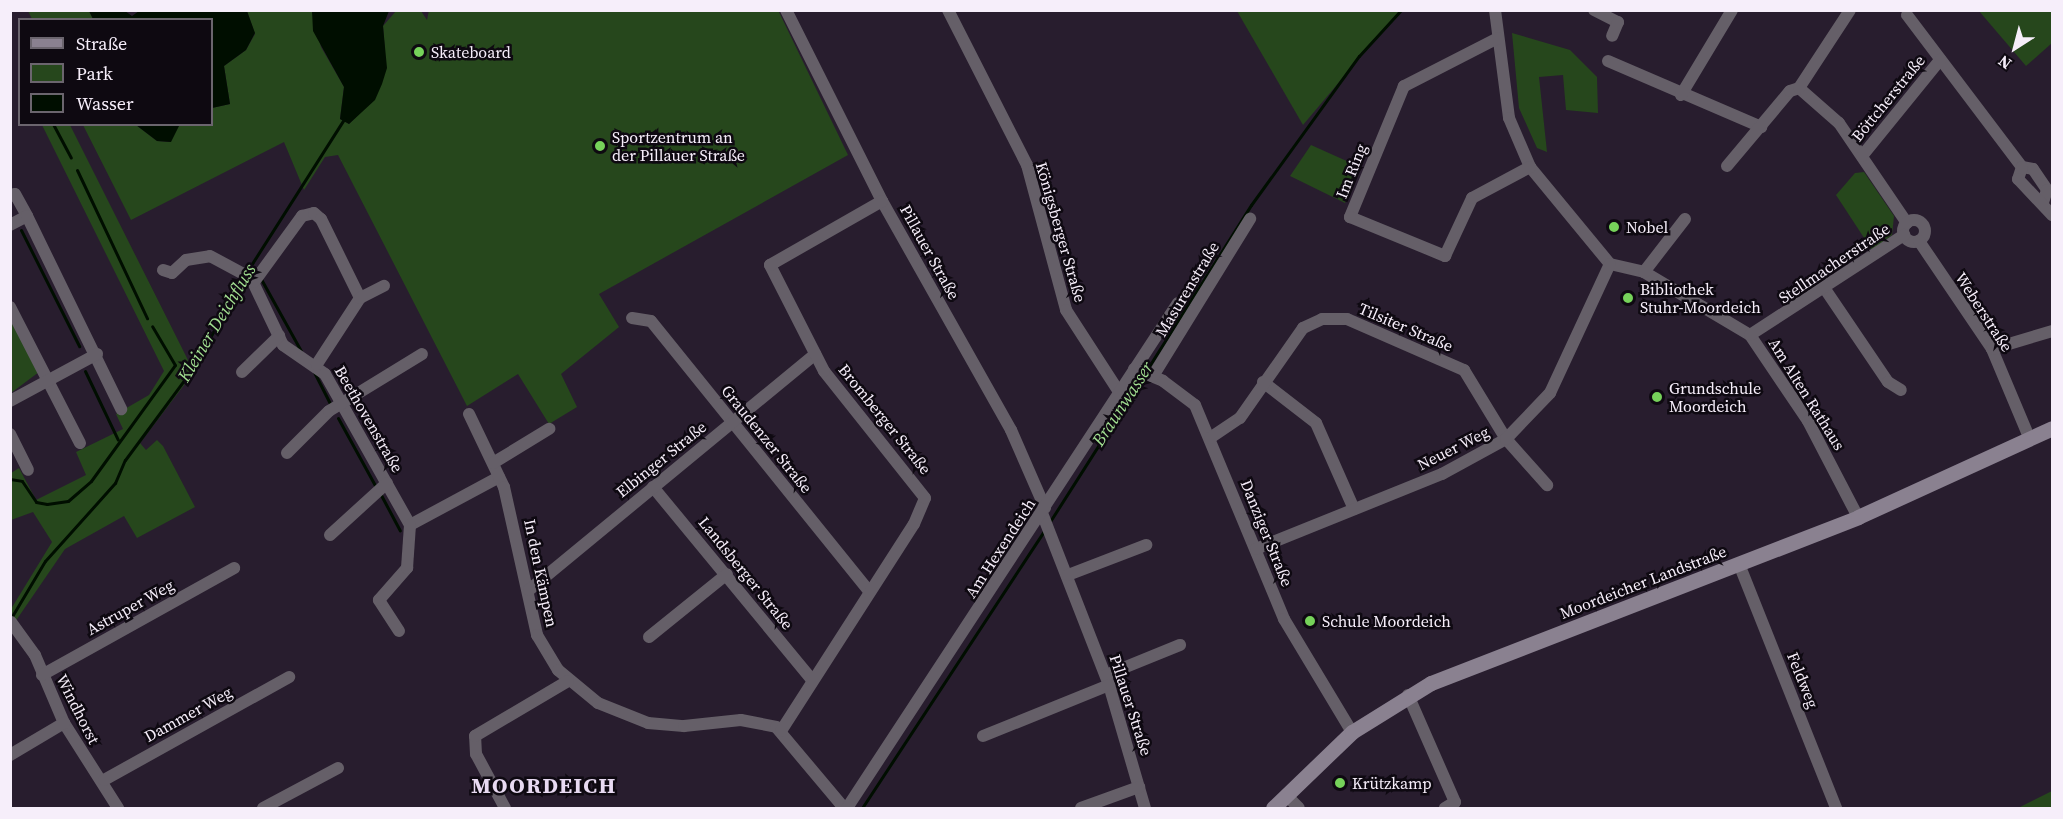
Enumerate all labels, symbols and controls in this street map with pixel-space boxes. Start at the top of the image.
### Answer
legend [18,18,213,126]
north arrow [1985,18,2045,78]
text: Straße [76,31,127,56]
place label: Skateboard [431,42,511,62]
marker: Skateboard [412,45,426,59]
text: N [1993,50,2016,75]
street label: Böttcherstraße [1847,51,1929,145]
text: Park [76,61,113,86]
text: Wasser [76,91,134,116]
place label: Sportzentrum an der Pillauer Straße [612,127,745,165]
marker: Sportzentrum an der Pillauer Straße [593,139,607,153]
street label: Im Ring [1331,141,1371,201]
street label: Königsberger Straße [1032,160,1090,304]
street label: Pillauer Straße [896,201,964,303]
place label: Nobel [1626,217,1668,237]
street label: Stellmacherstraße [1775,219,1893,307]
marker: Nobel [1607,220,1621,234]
street label: Masurenstraße [1151,238,1223,340]
water label: Kleiner Deichfluss [173,260,261,386]
street label: Weberstraße [1951,269,2017,355]
place label: Bibliothek Stuhr-Moordeich [1640,279,1761,317]
marker: Bibliothek Stuhr-Moordeich [1621,291,1635,305]
street label: Tilsiter Straße [1356,299,1456,355]
street label: Am Alten Rathaus [1765,334,1849,454]
water label: Braunwasser [1088,358,1158,450]
street label: Bromberger Straße [835,360,935,478]
street label: Beethovenstraße [331,362,407,476]
place label: Grundschule Moordeich [1669,378,1761,416]
street label: Graudenzer Straße [718,381,816,497]
marker: Grundschule Moordeich [1650,390,1664,404]
street label: Elbinger Straße [612,417,710,501]
street label: Neuer Weg [1414,422,1492,474]
street label: Danziger Straße [1237,477,1297,589]
street label: Am Hexendeich [961,495,1039,601]
street label: Landsberger Straße [695,513,797,633]
street label: In den Kämpen [520,517,562,629]
street label: Moordeicher Landstraße [1557,541,1729,623]
street label: Astruper Weg [83,575,177,639]
place label: Schule Moordeich [1322,611,1451,631]
marker: Schule Moordeich [1303,614,1317,628]
street label: Feldweg [1783,649,1823,711]
street label: Pillauer Straße [1106,652,1156,758]
street label: Windhorst [52,671,104,747]
street label: Dammer Weg [141,682,235,746]
district label: MOORDEICH [471,773,617,799]
place label: Krützkamp [1352,773,1432,793]
marker: Krützkamp [1333,776,1347,790]

